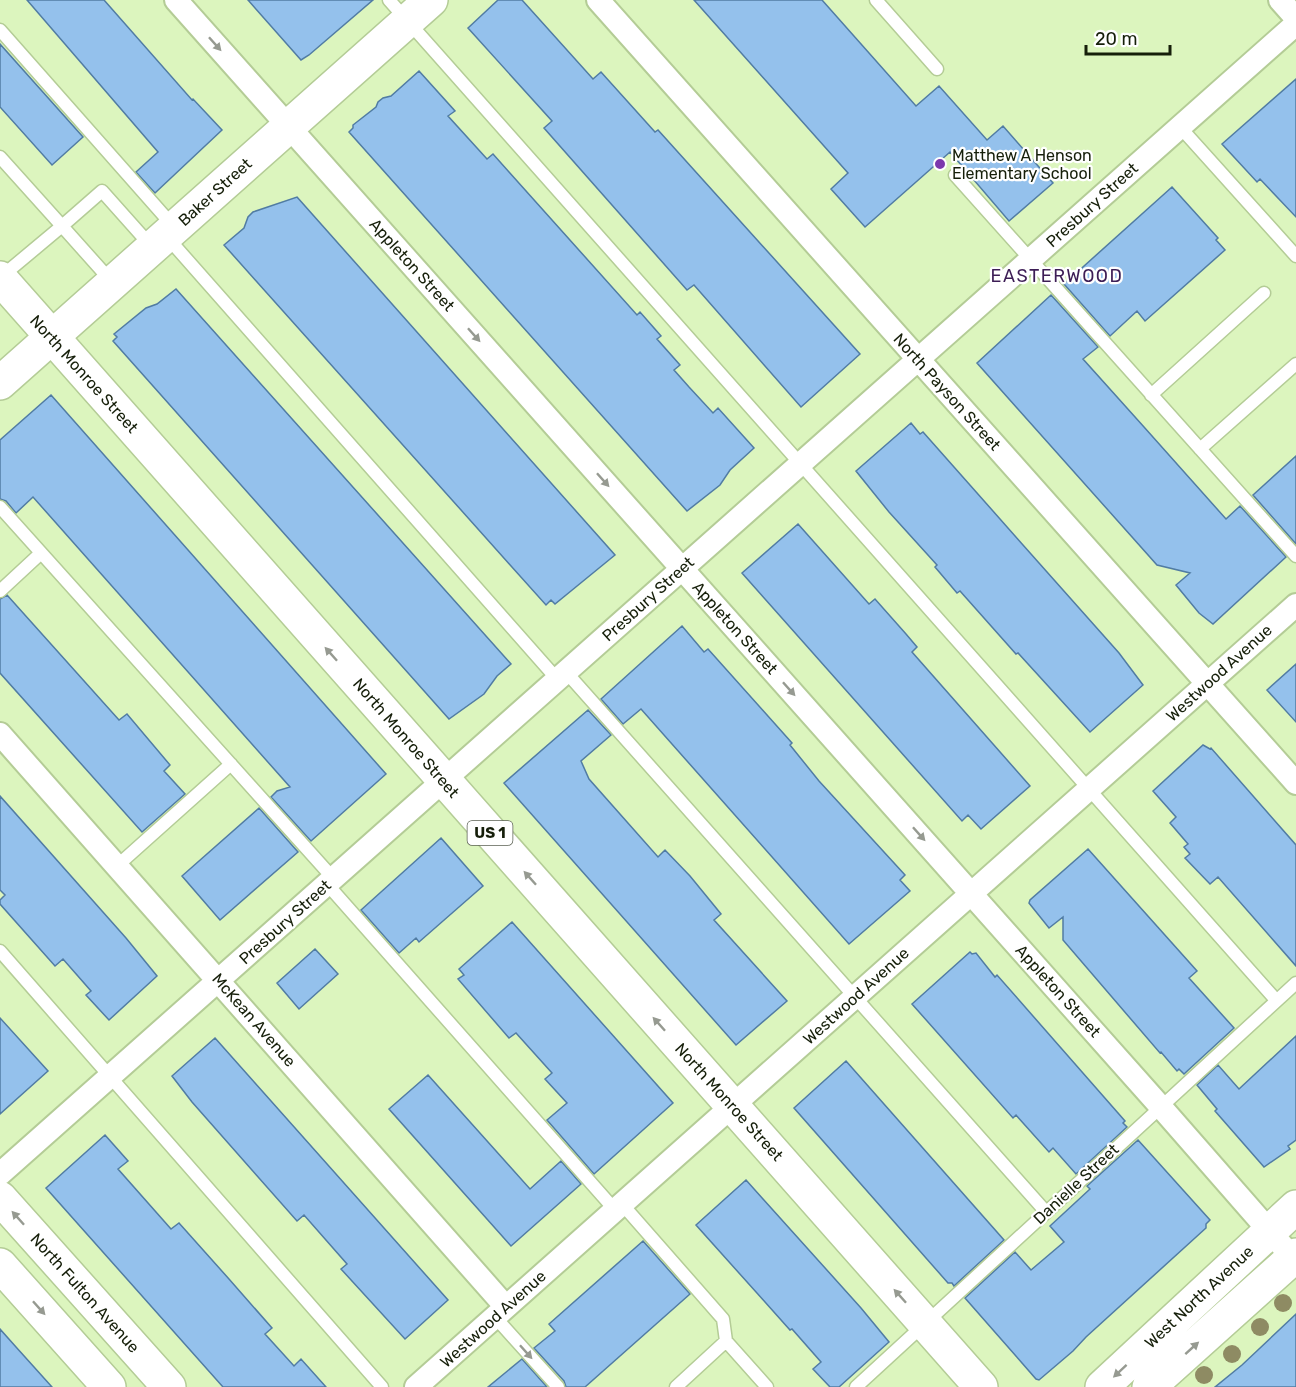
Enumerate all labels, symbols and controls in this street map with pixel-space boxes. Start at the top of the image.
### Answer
scale bar [1086,18,1170,56]
text: 20 m [1095,28,1137,50]
one-way arrow [208,36,221,51]
place label: Matthew A Henson Elementary School [952,146,1092,183]
street label: Baker Street [174,154,256,230]
marker: Matthew A Henson Elementary School [933,157,947,171]
street label: Presbury Street [1042,159,1142,251]
street label: Appleton Street [365,215,459,315]
district label: EASTERWOOD [991,265,1123,287]
street label: North Monroe Street [26,311,142,437]
one-way arrow [467,327,481,342]
street label: North Payson Street [889,330,1005,454]
one-way arrow [596,473,610,488]
street label: Presbury Street [598,553,698,645]
street label: Appleton Street [688,578,782,678]
street label: Westwood Avenue [1162,620,1276,726]
one-way arrow [324,646,338,661]
street label: North Monroe Street [349,674,463,802]
one-way arrow [782,681,795,696]
road number: US 1 [468,821,512,845]
one-way arrow [912,827,926,842]
one-way arrow [524,871,537,886]
street label: Presbury Street [235,876,335,968]
street label: Appleton Street [1011,941,1105,1041]
street label: Westwood Avenue [799,943,913,1049]
street label: McKean Avenue [208,969,300,1071]
one-way arrow [653,1016,666,1032]
street label: North Monroe Street [671,1039,787,1165]
street label: Danielle Street [1030,1140,1122,1228]
one-way arrow [11,1211,25,1226]
street label: North Fulton Avenue [27,1230,143,1356]
street label: West North Avenue [1141,1242,1257,1352]
street label: Westwood Avenue [436,1266,550,1372]
one-way arrow [894,1289,907,1304]
one-way arrow [32,1301,46,1316]
one-way arrow [1185,1341,1200,1355]
one-way arrow [519,1344,532,1359]
one-way arrow [1113,1364,1128,1377]

